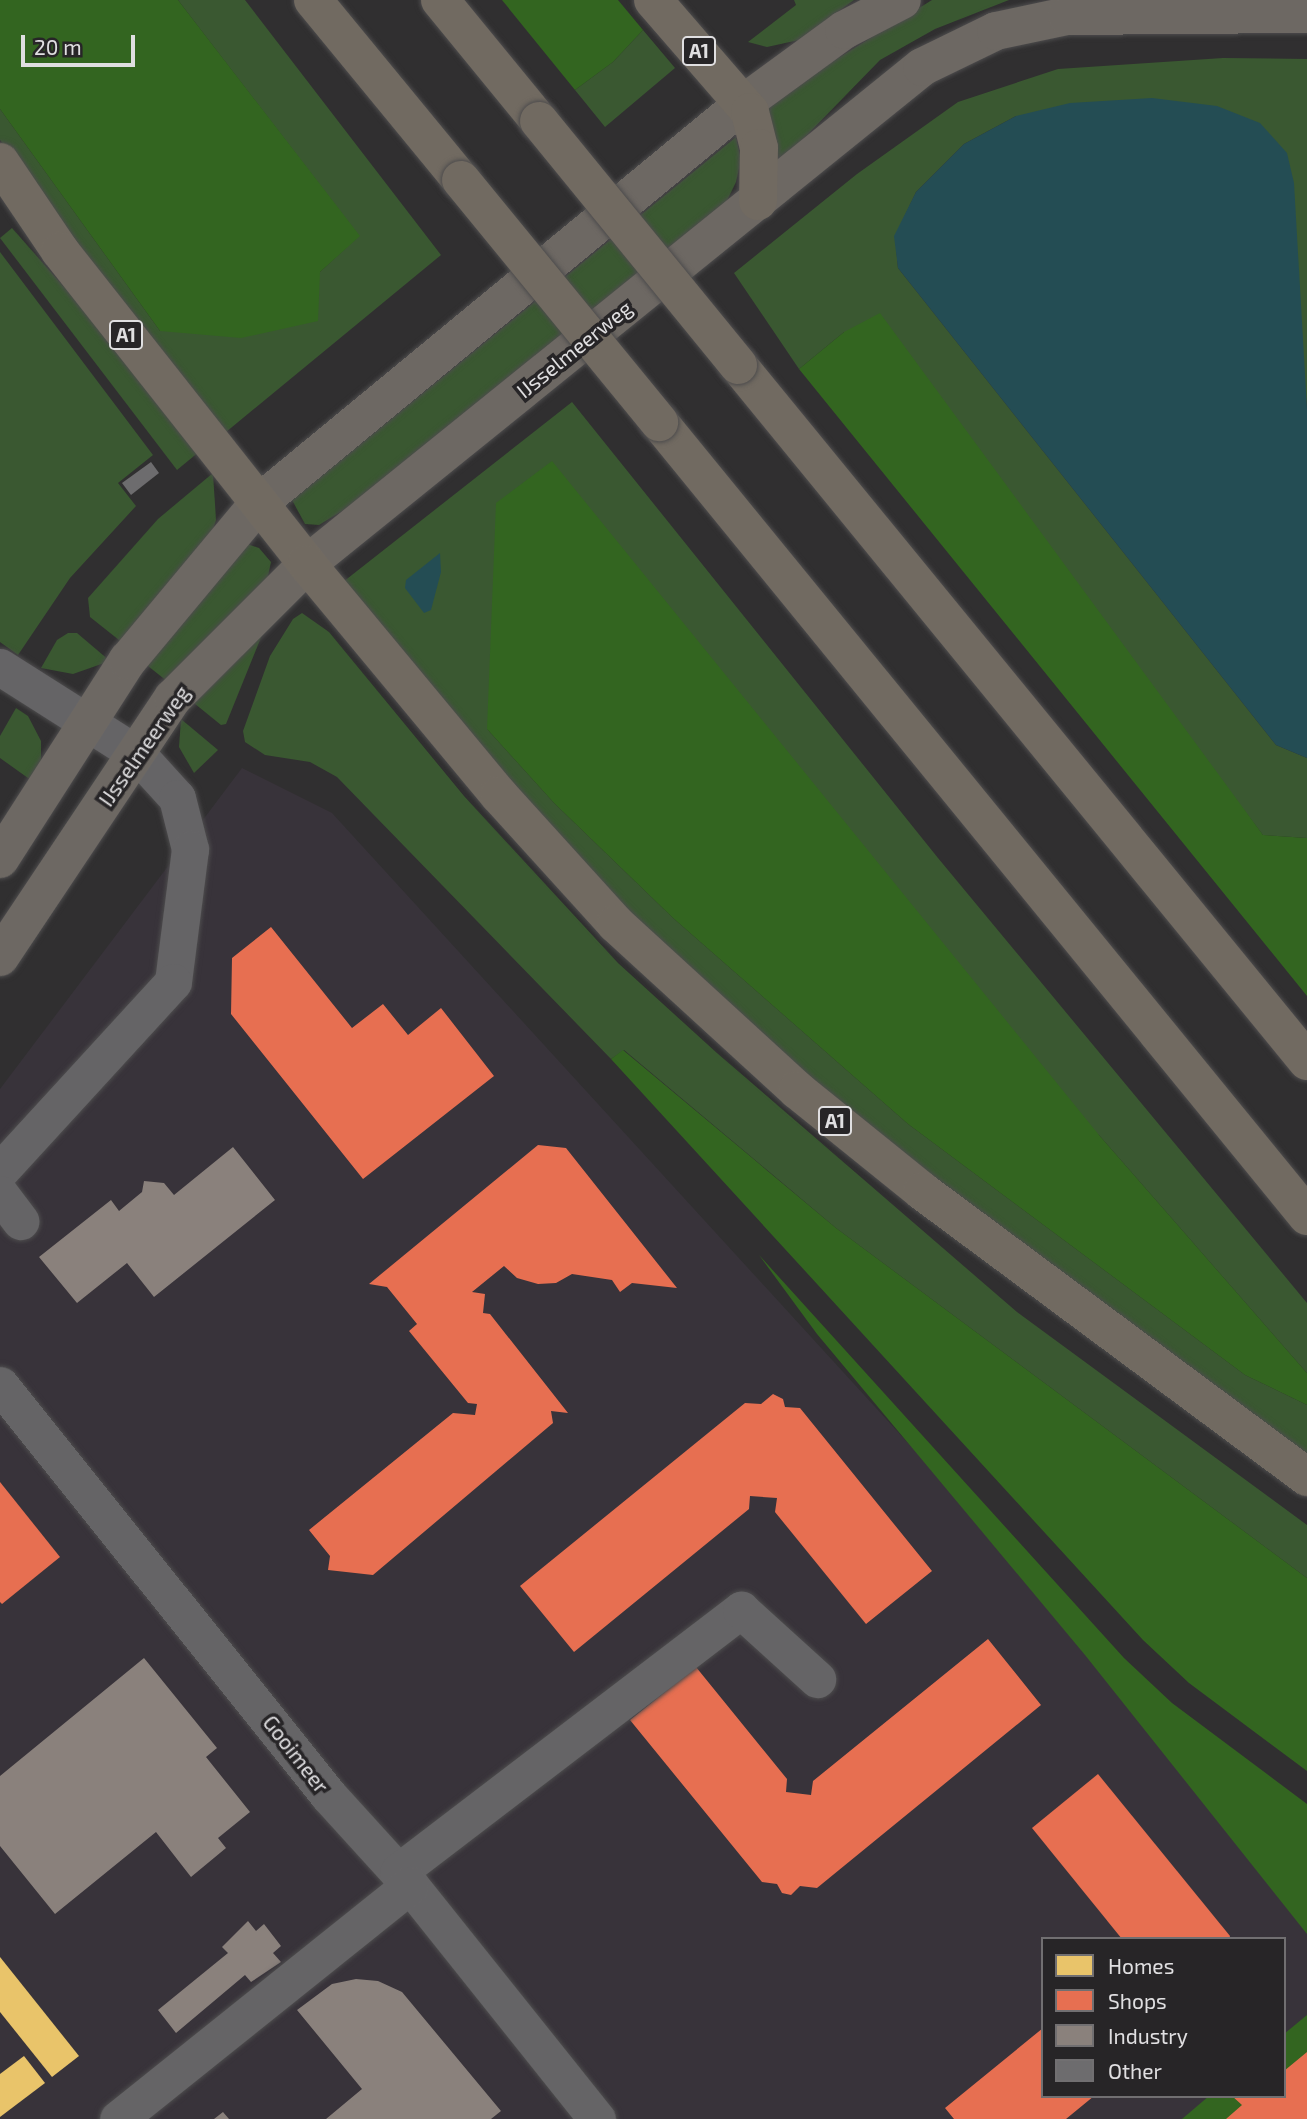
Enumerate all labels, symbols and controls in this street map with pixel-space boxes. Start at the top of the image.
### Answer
scale bar [24,21,138,65]
text: 20 m [34,34,82,59]
road number: A1 [682,36,716,66]
street label: IJsselmeerweg [511,295,637,403]
road number: A1 [108,320,144,350]
street label: IJsselmeerweg [93,681,195,811]
road number: A1 [818,1106,852,1136]
street label: Gooimeer [258,1710,334,1798]
legend [1041,1937,1286,2098]
text: Homes [1108,1953,1174,1978]
text: Shops [1108,1988,1167,2013]
text: Industry [1108,2023,1188,2048]
text: Other [1108,2058,1162,2083]

